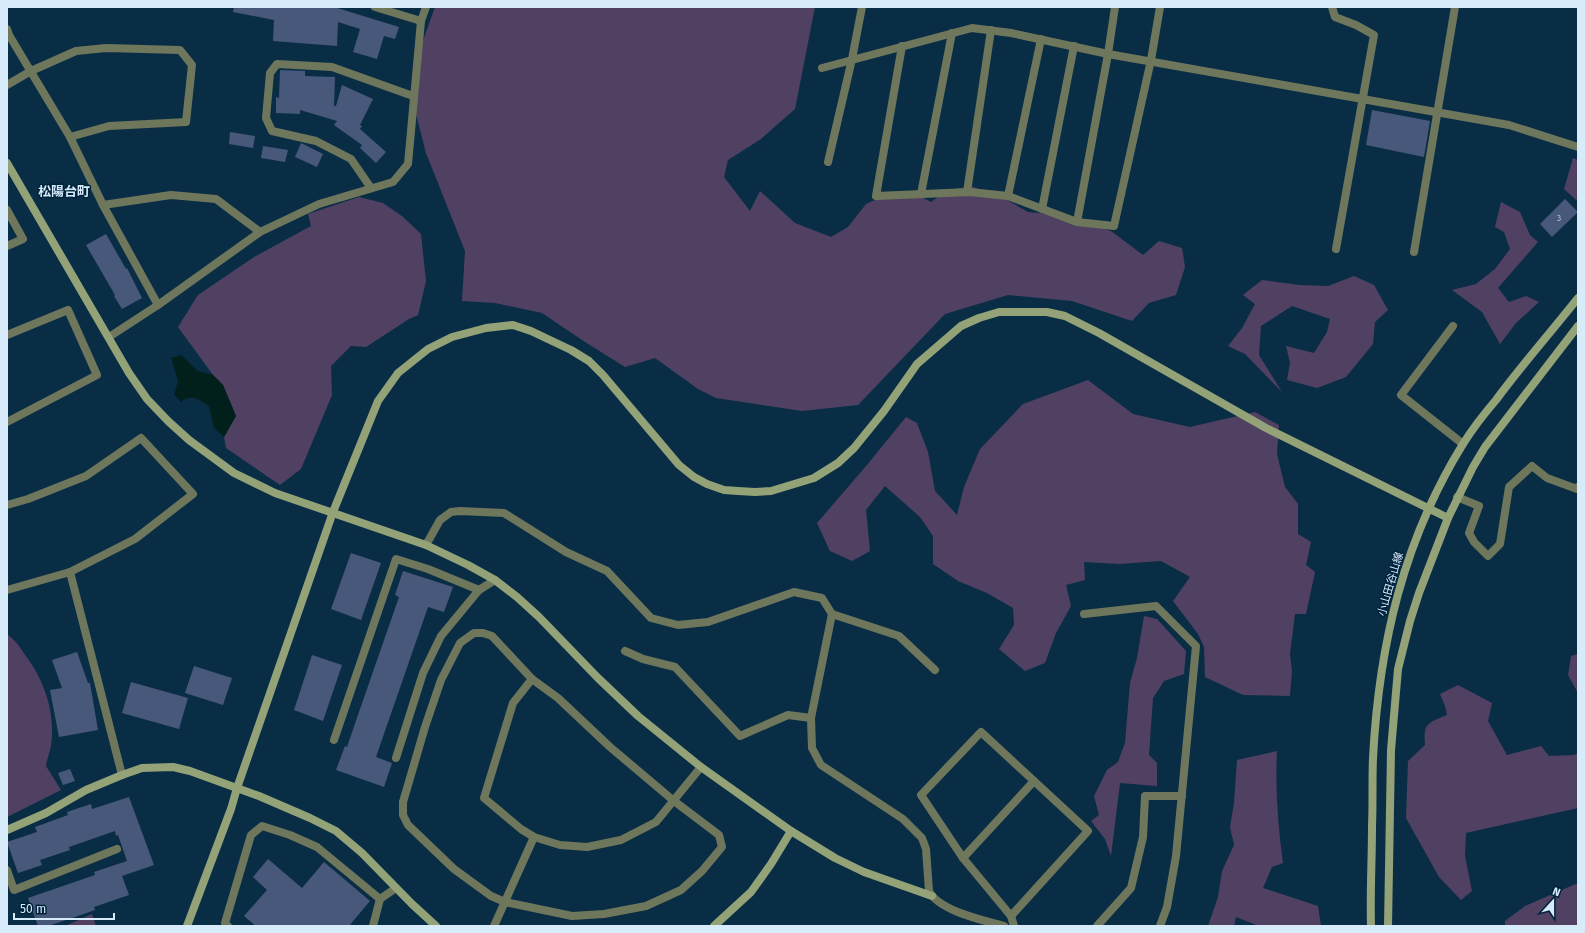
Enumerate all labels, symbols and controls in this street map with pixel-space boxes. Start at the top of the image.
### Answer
district label: 松陽台町 [38,184,90,199]
house number: 3 [1557,213,1561,223]
street label: 小山田谷山線 [1375,551,1406,618]
north arrow [1533,881,1573,921]
text: N [1551,885,1562,900]
scale bar [14,895,114,921]
text: 50 m [20,902,46,916]

